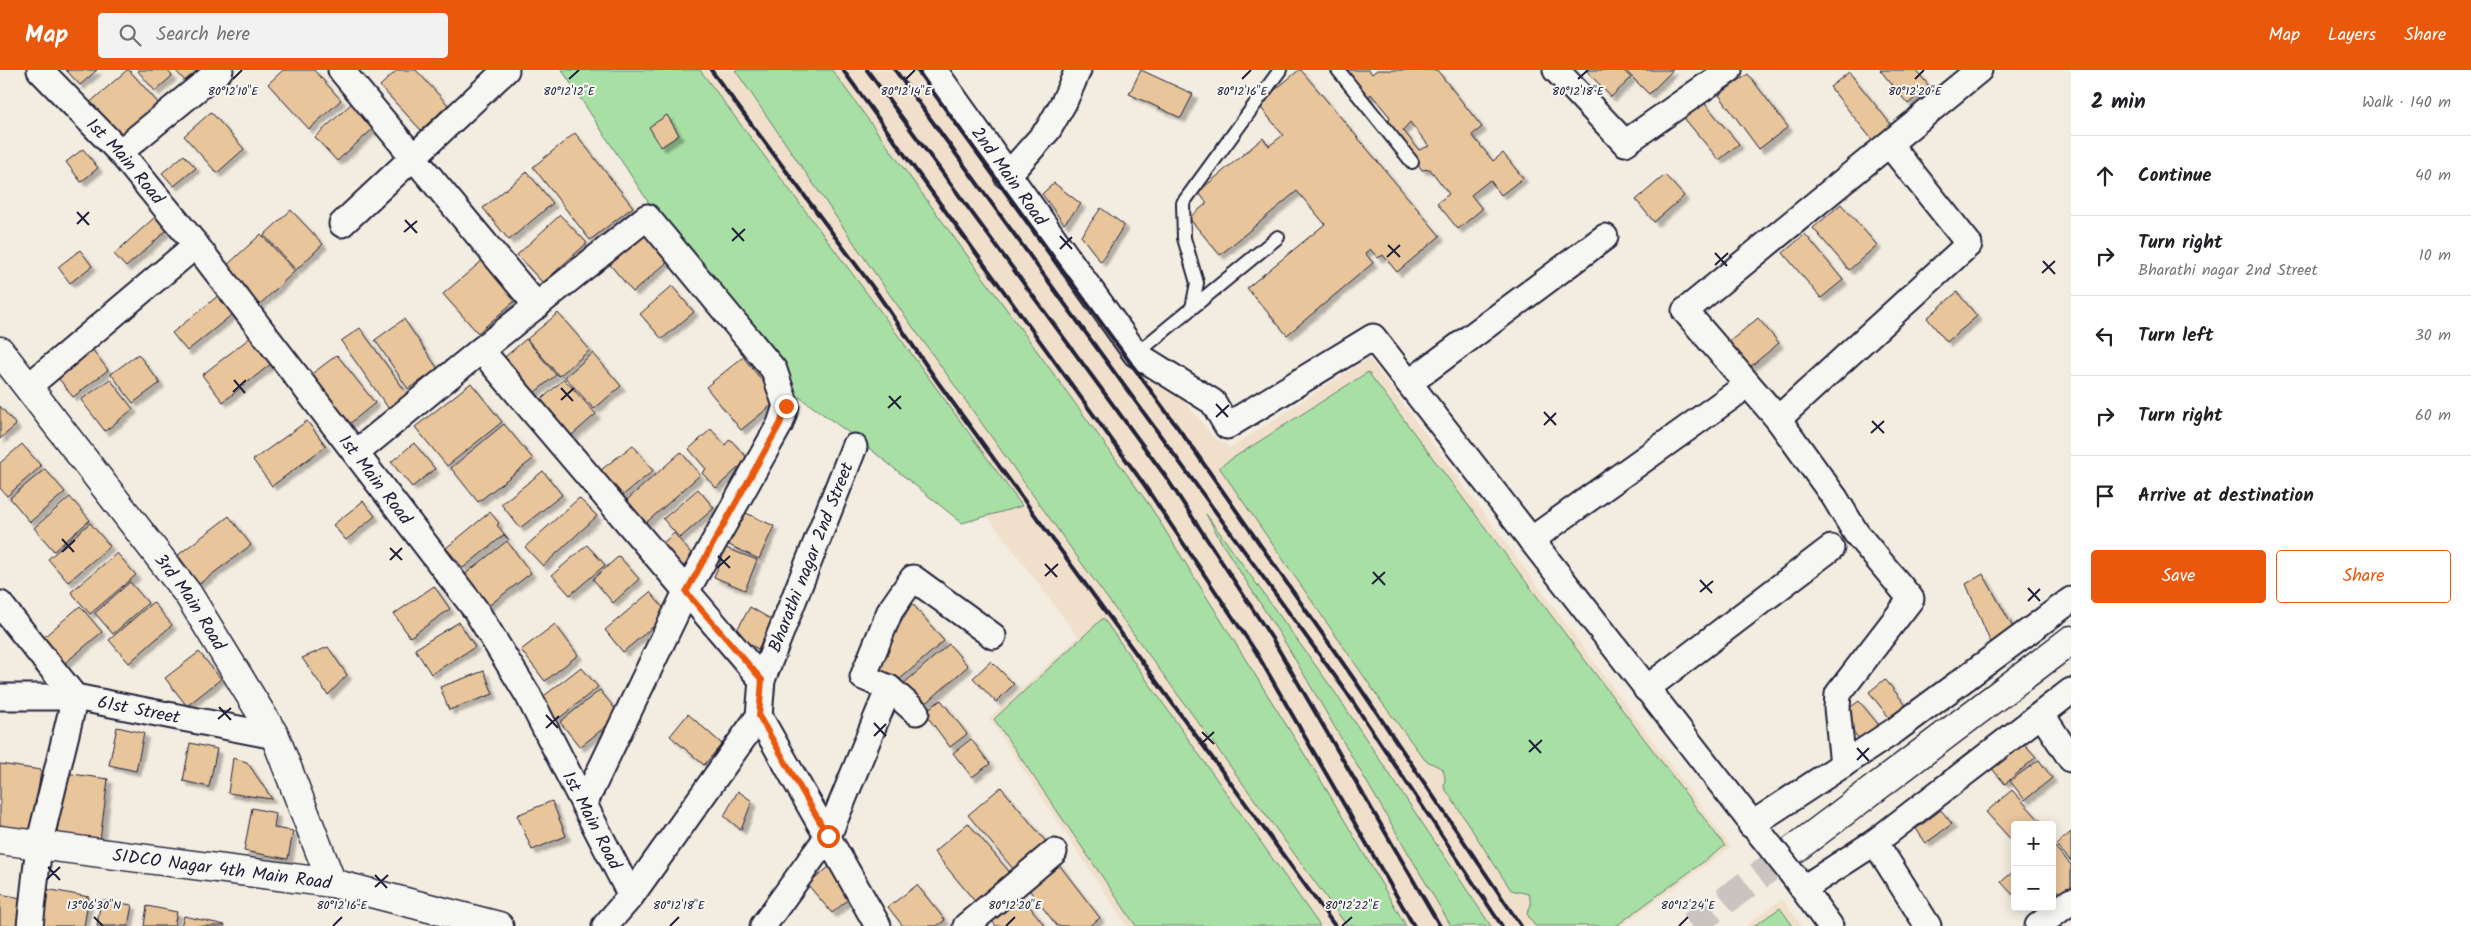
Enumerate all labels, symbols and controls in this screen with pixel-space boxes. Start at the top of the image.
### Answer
search box [98,13,448,58]
text: Map [25,16,68,55]
text: Search here [156,20,250,50]
icon: search [116,21,144,49]
text: Map [2269,21,2300,50]
text: Layers [2328,21,2376,50]
text: Share [2404,21,2446,50]
text: 80°12'10"E [208,82,259,101]
text: 80°12'12"E [543,82,596,101]
text: 80°12'14"E [880,82,933,101]
text: 80°12'16"E [1216,82,1269,101]
text: 80°12'18"E [1552,82,1605,101]
text: 80°12'20"E [1888,82,1943,101]
text: 2 min [2091,86,2146,119]
text: Walk · 140 m [2362,90,2451,115]
street label: 1st Main Road [78,112,171,213]
street label: 2nd Main Road [963,121,1054,233]
text: Continue [2138,161,2211,191]
icon: ahead [2091,162,2119,190]
text: 40 m [2415,163,2451,188]
text: Turn right [2138,228,2223,258]
icon: right [2091,242,2119,270]
text: 10 m [2419,243,2451,268]
text: Bharathi nagar 2nd Street [2138,258,2318,283]
text: Turn left [2138,321,2213,351]
icon: left [2091,322,2119,350]
text: 30 m [2415,323,2451,348]
route end [775,395,798,418]
text: Turn right [2138,401,2223,431]
icon: right [2091,402,2119,430]
text: 60 m [2415,403,2451,428]
street label: 1st Main Road [330,429,419,533]
street label: Bharathi nagar 2nd Street [761,457,863,657]
text: Arrive at destination [2138,481,2314,511]
icon: arrive [2091,482,2119,510]
street label: 3rd Main Road [146,548,233,658]
button: Save [2091,550,2266,603]
button: Share [2276,550,2451,603]
street label: 61st Street [95,689,183,733]
street label: 1st Main Road [553,766,629,876]
map controls [2011,821,2056,911]
button: + [2011,821,2056,866]
route start [817,825,840,848]
street label: SIDCO Nagar 4th Main Road [111,842,334,899]
button: − [2011,866,2056,911]
text: 13°06'30"N [67,896,121,915]
text: 80°12'16"E [316,896,369,915]
text: 80°12'18"E [653,896,706,915]
text: 80°12'20"E [988,896,1043,915]
text: 80°12'22"E [1325,896,1380,915]
text: 80°12'24"E [1661,896,1716,915]

